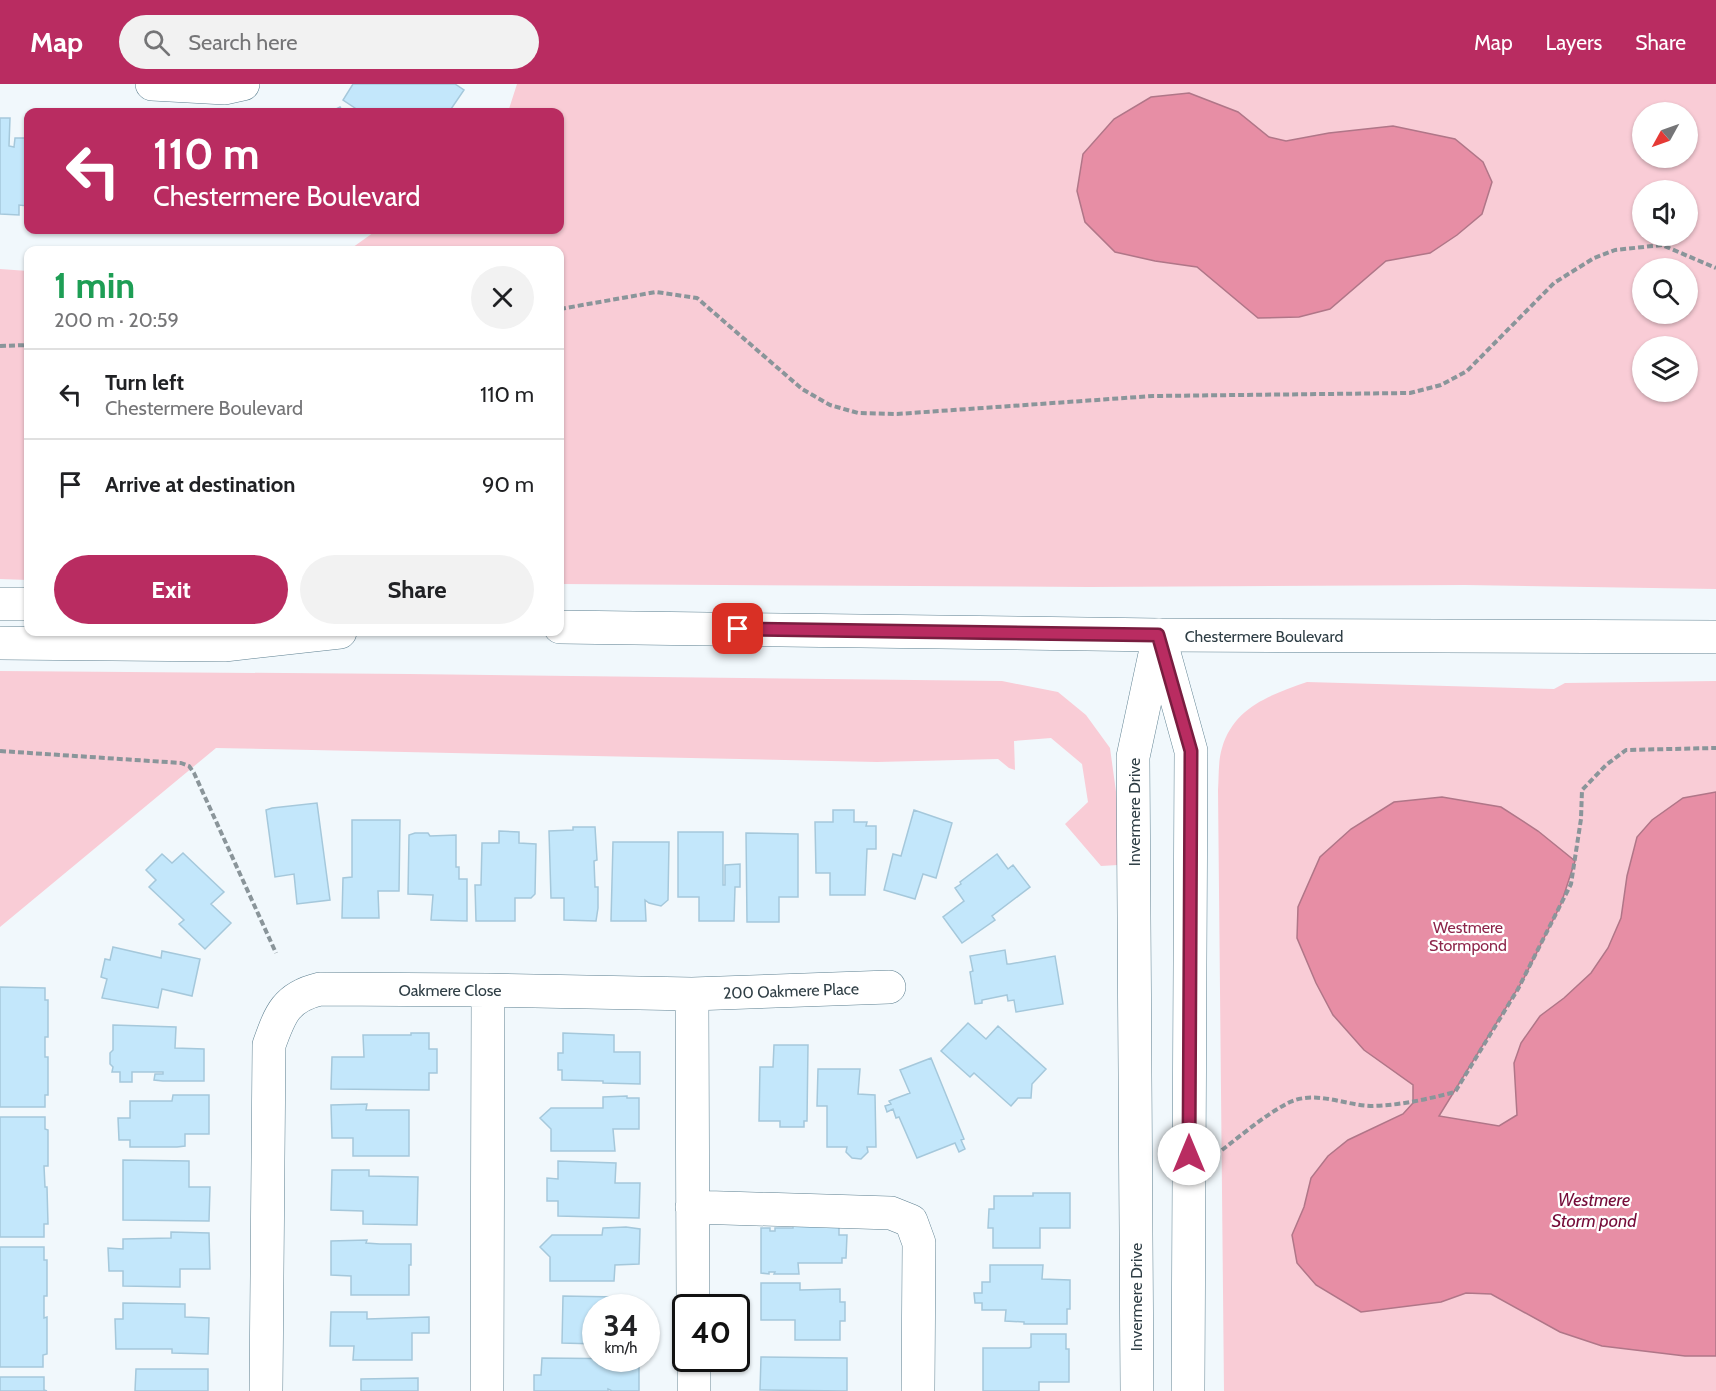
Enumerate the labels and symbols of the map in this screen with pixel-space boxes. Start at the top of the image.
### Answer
north arrow [1632,102,1698,168]
pin [712,603,763,654]
street label: Chestermere Boulevard [1185,627,1343,646]
street label: Invermere Drive [1125,758,1144,866]
park label: Westmere Stormpond [1429,918,1507,955]
street label: 200 Oakmere Place [723,979,859,1003]
street label: Oakmere Close [398,981,502,1000]
position arrow [1157,1122,1221,1186]
water label: Westmere Storm pond [1551,1189,1637,1232]
street label: Invermere Drive [1127,1243,1146,1351]
speed limit sign: 40 [672,1294,750,1372]

